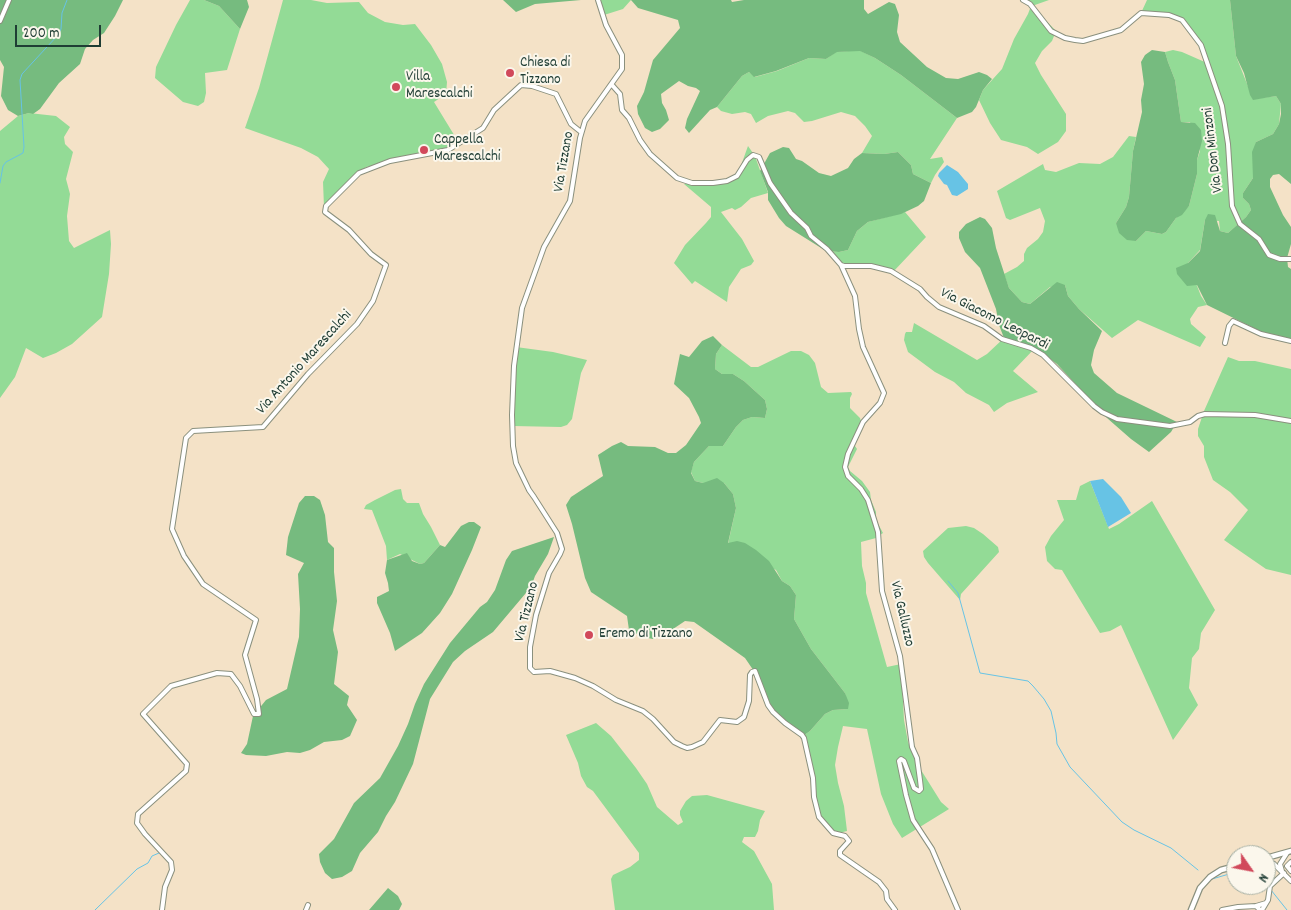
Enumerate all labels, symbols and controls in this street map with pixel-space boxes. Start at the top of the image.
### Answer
scale bar [18,15,104,47]
text: 200 m [23,23,60,45]
place label: Chiesa di Tizzano [520,55,570,90]
marker: Chiesa di Tizzano [504,67,516,79]
place label: Villa Marescalchi [406,69,473,104]
marker: Villa Marescalchi [390,81,402,93]
street label: Via Don Minzoni [1200,106,1228,194]
street label: Via Tizzano [551,130,579,194]
place label: Cappella Marescalchi [434,132,501,167]
marker: Cappella Marescalchi [418,144,430,156]
street label: Via Giacomo Leopardi [937,285,1051,355]
street label: Via Antonio Marescalchi [253,307,357,419]
street label: Via Galluzzo [885,579,917,649]
street label: Via Tizzano [512,580,544,644]
place label: Eremo di Tizzano [599,626,692,644]
marker: Eremo di Tizzano [583,629,595,641]
north arrow [1226,845,1276,895]
text: N [1252,869,1273,886]

